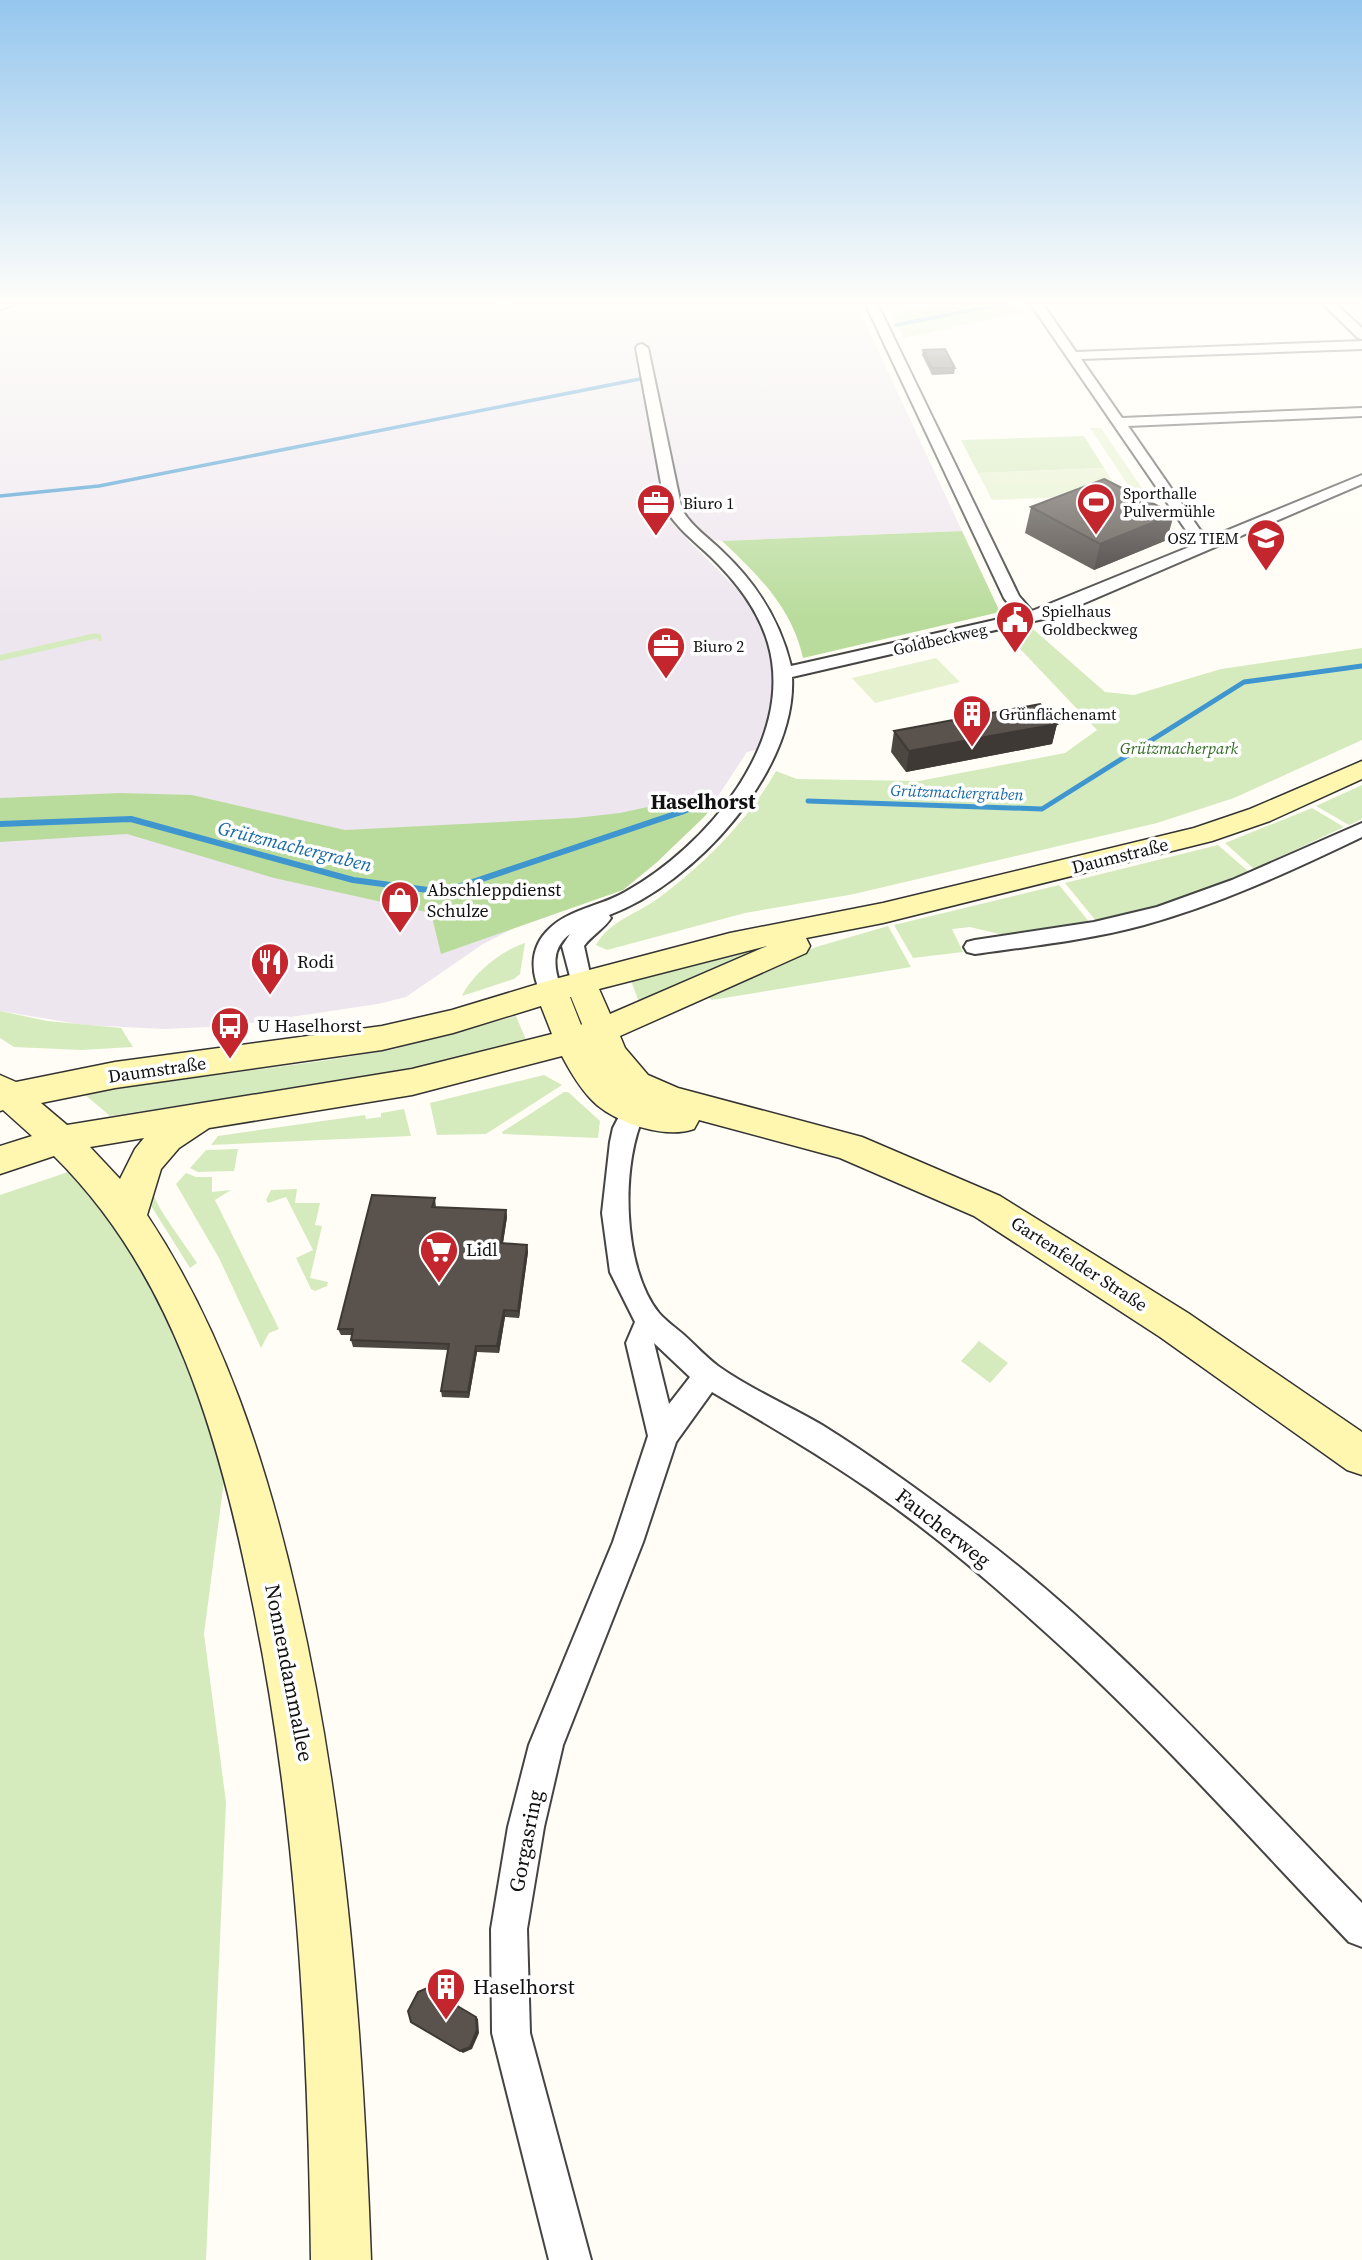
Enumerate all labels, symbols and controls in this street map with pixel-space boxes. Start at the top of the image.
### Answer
sports icon: Sporthalle Pulvermühle [1075,481,1117,536]
office icon: Biuro 1 [635,482,677,537]
place label: Sporthalle Pulvermühle [1123,482,1215,522]
place label: Biuro 1 [683,492,734,514]
school or university icon: OSZ TIEM [1245,517,1287,572]
place label: OSZ TIEM [1168,527,1239,549]
public building icon: Spielhaus Goldbeckweg [994,599,1036,654]
place label: Spielhaus Goldbeckweg [1042,600,1138,640]
street label: Goldbeckweg [891,618,989,660]
office icon: Biuro 2 [645,625,687,680]
place label: Biuro 2 [693,635,744,657]
building icon: Grünflächenamt [951,693,993,748]
place label: Grünflächenamt [999,703,1117,725]
park label: Grützmacherpark [1120,737,1238,759]
water label: Grützmachergraben [890,779,1024,805]
district label: Haselhorst [650,787,756,816]
water label: Grützmachergraben [215,814,375,878]
street label: Daumstraße [1069,831,1171,880]
place label: Abschleppdienst Schulze [427,877,561,923]
shop icon: Abschleppdienst Schulze [379,879,421,934]
restaurant icon: Rodi [249,941,291,996]
place label: Rodi [297,949,334,974]
bus stop icon: U Haselhorst [209,1005,251,1060]
place label: U Haselhorst [257,1013,361,1038]
street label: Daumstraße [106,1050,208,1089]
street label: Gartenfelder Straße [1006,1210,1152,1317]
supermarket icon: Lidl [418,1229,460,1284]
place label: Lidl [466,1237,498,1262]
street label: Faucherweg [890,1481,997,1574]
street label: Nonnendammallee [258,1582,321,1764]
street label: Gorgasring [501,1787,550,1894]
building icon: Haselhorst [425,1966,467,2021]
place label: Haselhorst [473,1972,575,2001]

